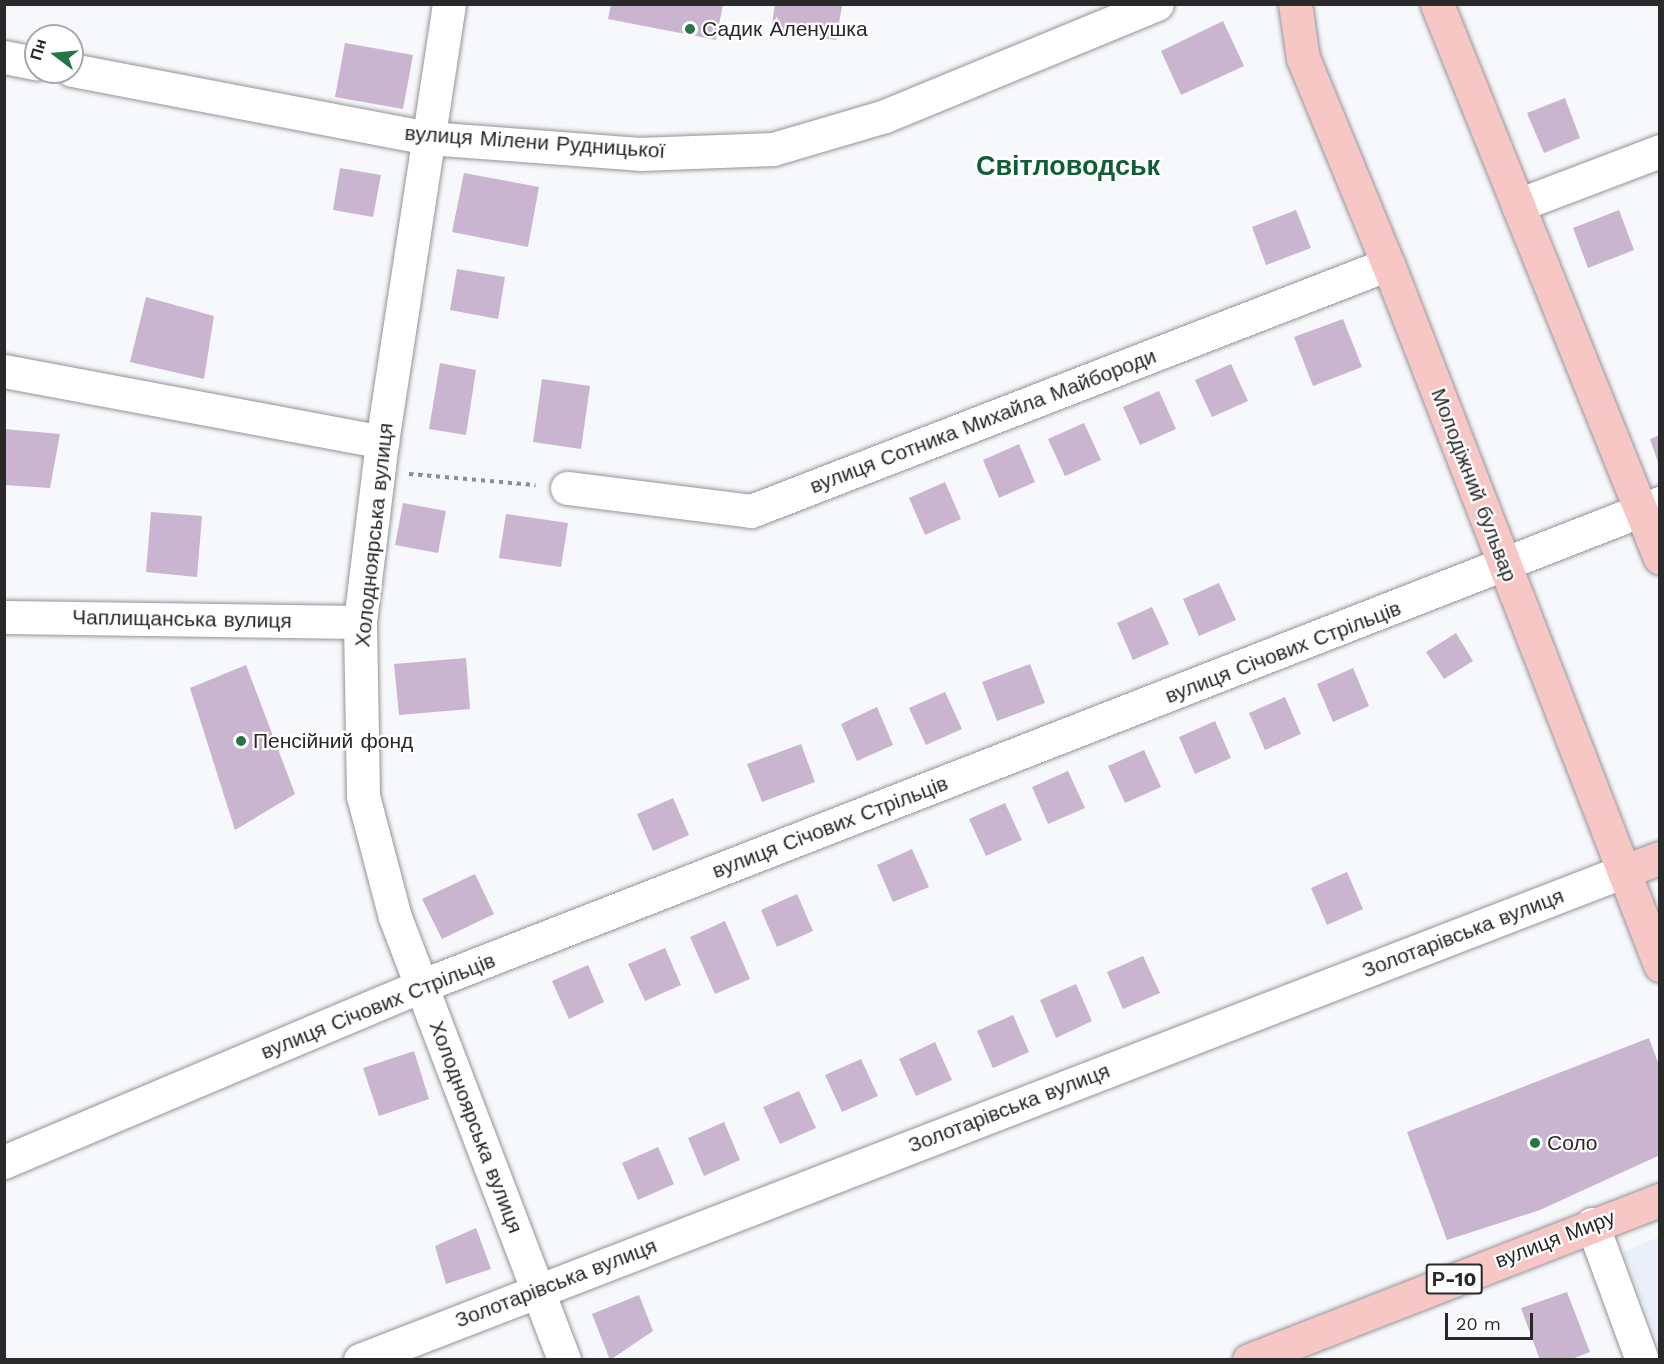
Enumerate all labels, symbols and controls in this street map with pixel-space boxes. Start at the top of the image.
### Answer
place label: Садик Аленушка [702,16,868,42]
marker: Садик Аленушка [683,22,697,36]
north arrow [24,24,84,84]
text: Пн [26,37,50,62]
street label: вулиця Мілени Рудницької [404,120,666,164]
district label: Світловодськ [976,151,1160,183]
street label: вулиця Сотника Михайла Майбороди [806,343,1160,499]
street label: Молодіжний бульвар [1426,385,1522,585]
street label: Холодноярська вулиця [350,422,398,648]
street label: вулиця Січових Стрільців [1162,595,1404,709]
street label: Чаплищанська вулиця [72,604,292,634]
place label: Пенсійний фонд [253,728,413,754]
marker: Пенсійний фонд [234,734,248,748]
street label: вулиця Січових Стрільців [709,770,951,884]
street label: Золотарівська вулиця [1359,883,1567,983]
street label: вулиця Січових Стрільців [257,947,499,1065]
street label: Холодноярська вулиця [424,1017,528,1237]
street label: Золотарівська вулиця [905,1058,1113,1158]
place label: Соло [1547,1130,1598,1156]
marker: Соло [1528,1136,1542,1150]
street label: вулиця Миру [1491,1205,1619,1273]
street label: Золотарівська вулиця [452,1233,660,1333]
road number: Р-10 [1426,1262,1482,1296]
scale bar [1448,1301,1536,1339]
text: 20 m [1456,1313,1501,1334]

